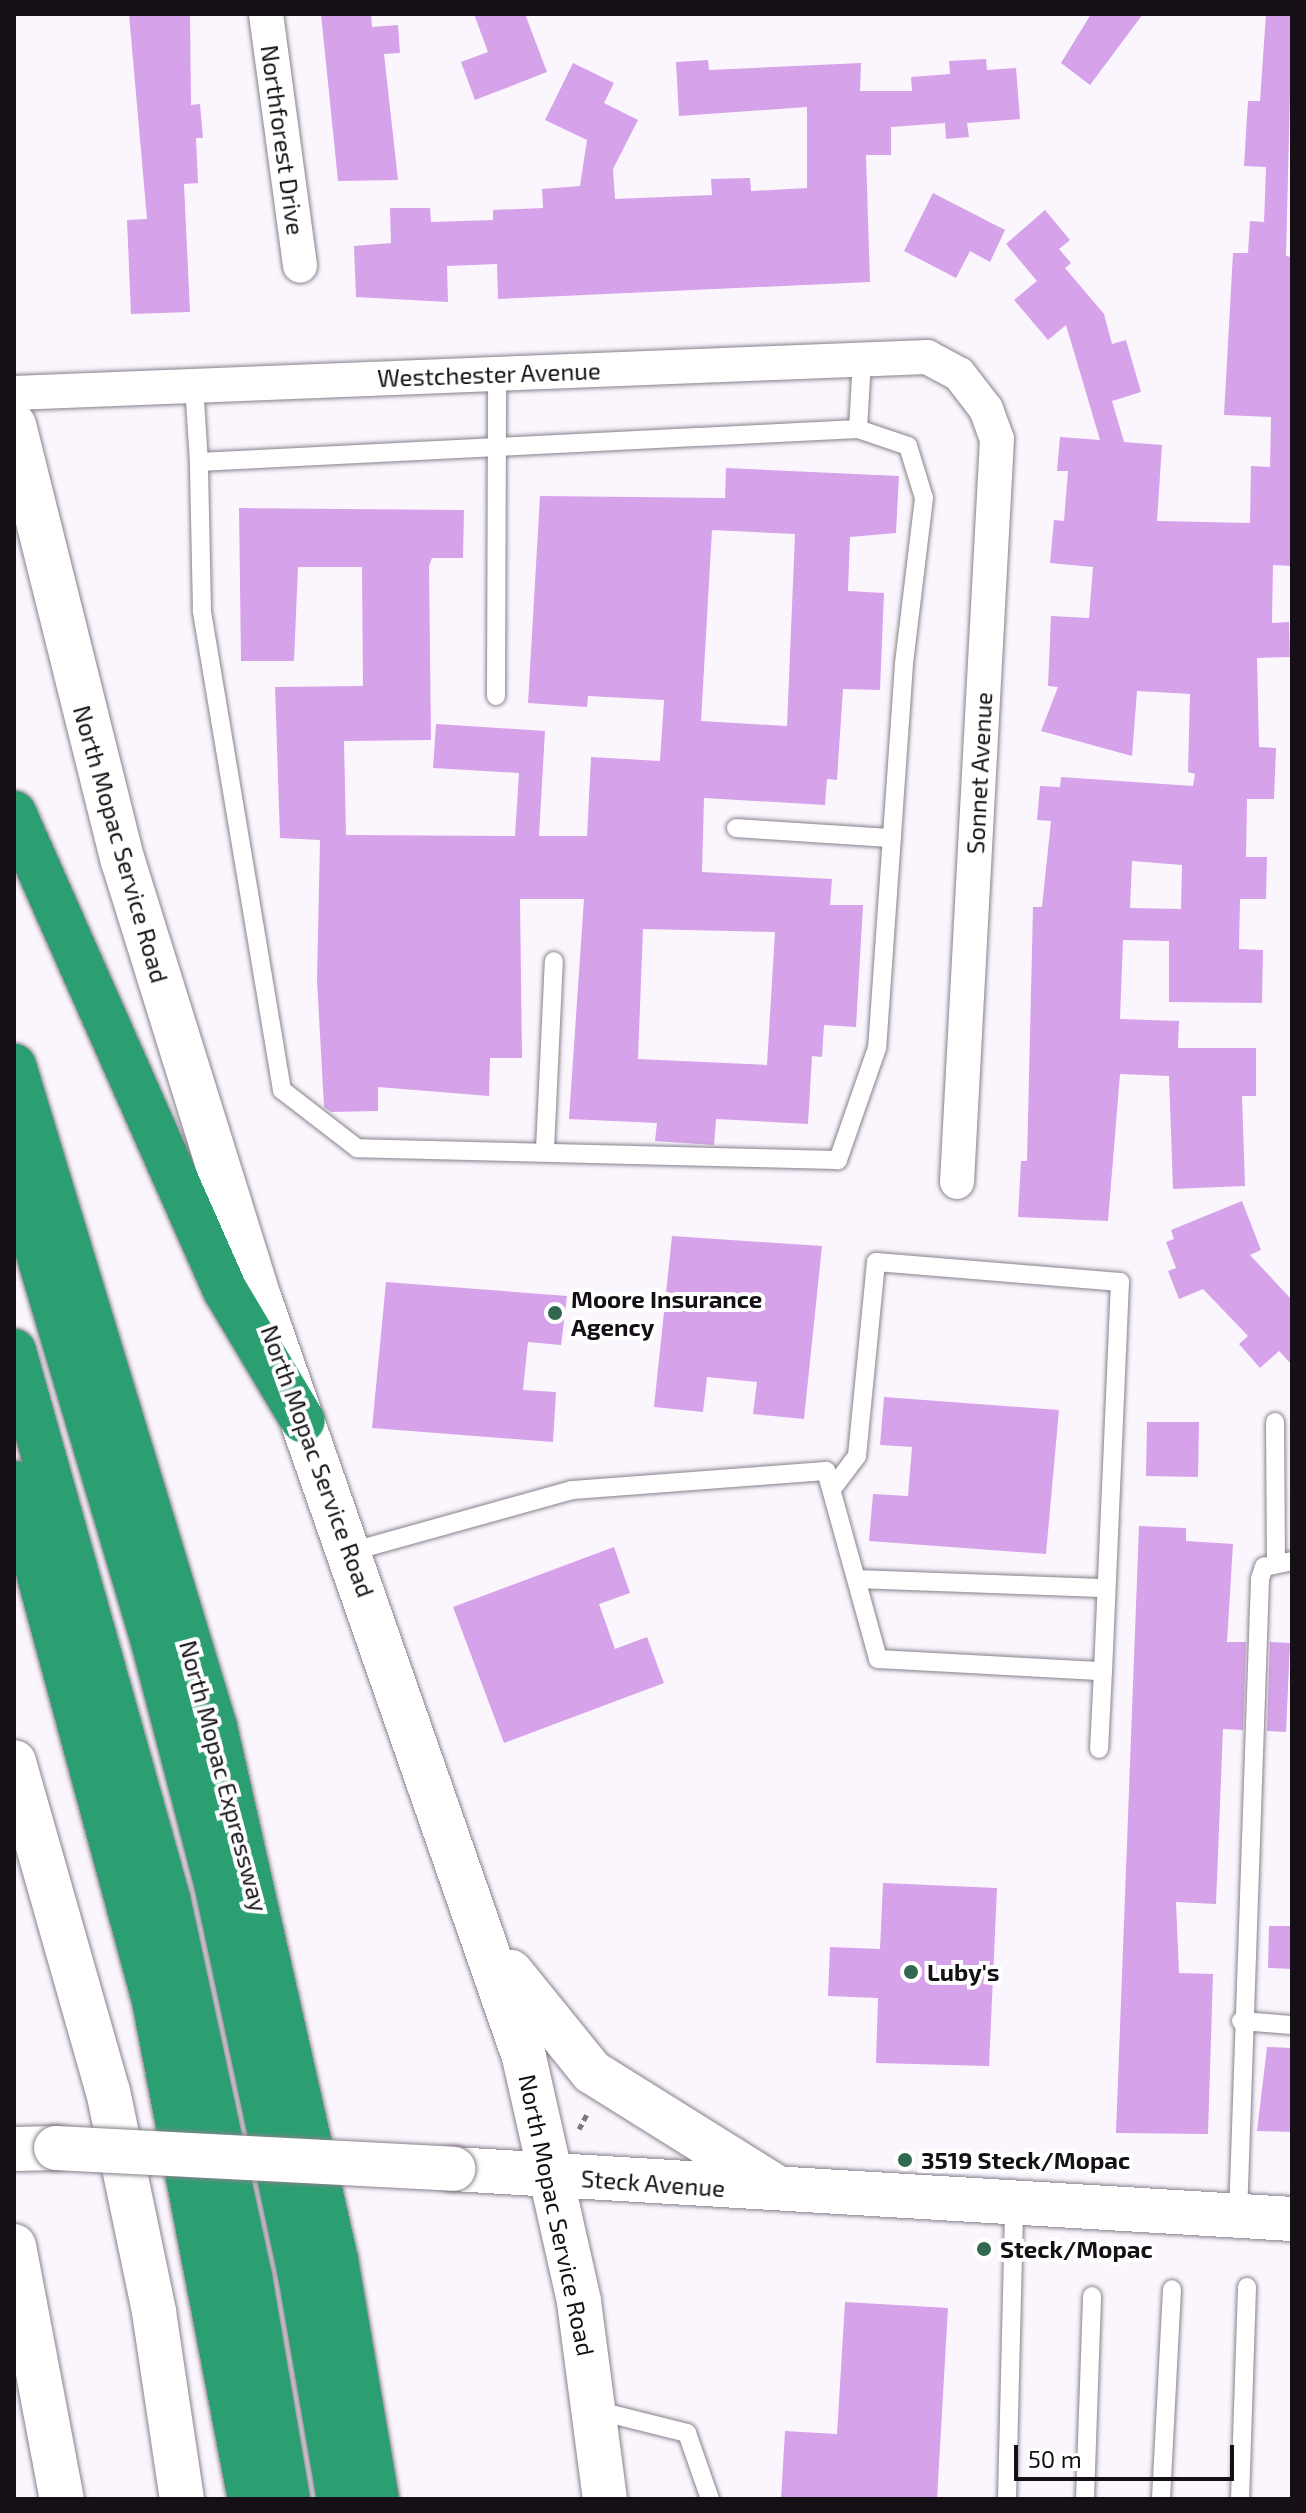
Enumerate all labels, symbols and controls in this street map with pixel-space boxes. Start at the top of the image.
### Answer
street label: Northforest Drive [255,43,311,237]
street label: Westchester Avenue [376,356,602,392]
street label: Sonnet Avenue [960,691,998,855]
street label: North Mopac Service Road [68,702,174,986]
place label: Moore Insurance Agency [571,1285,762,1341]
marker: Moore Insurance Agency [546,1304,564,1322]
street label: North Mopac Service Road [255,1321,381,1601]
street label: North Mopac Expressway [174,1637,274,1915]
place label: Luby's [927,1958,1000,1986]
marker: Luby's [902,1963,920,1981]
street label: North Mopac Service Road [513,2072,601,2358]
place label: 3519 Steck/Mopac [921,2146,1130,2174]
marker: 3519 Steck/Mopac [896,2151,914,2169]
street label: Steck Avenue [580,2164,726,2202]
place label: Steck/Mopac [1000,2235,1153,2263]
marker: Steck/Mopac [975,2240,993,2258]
scale bar [1018,2429,1238,2479]
text: 50 m [1028,2444,1082,2473]

